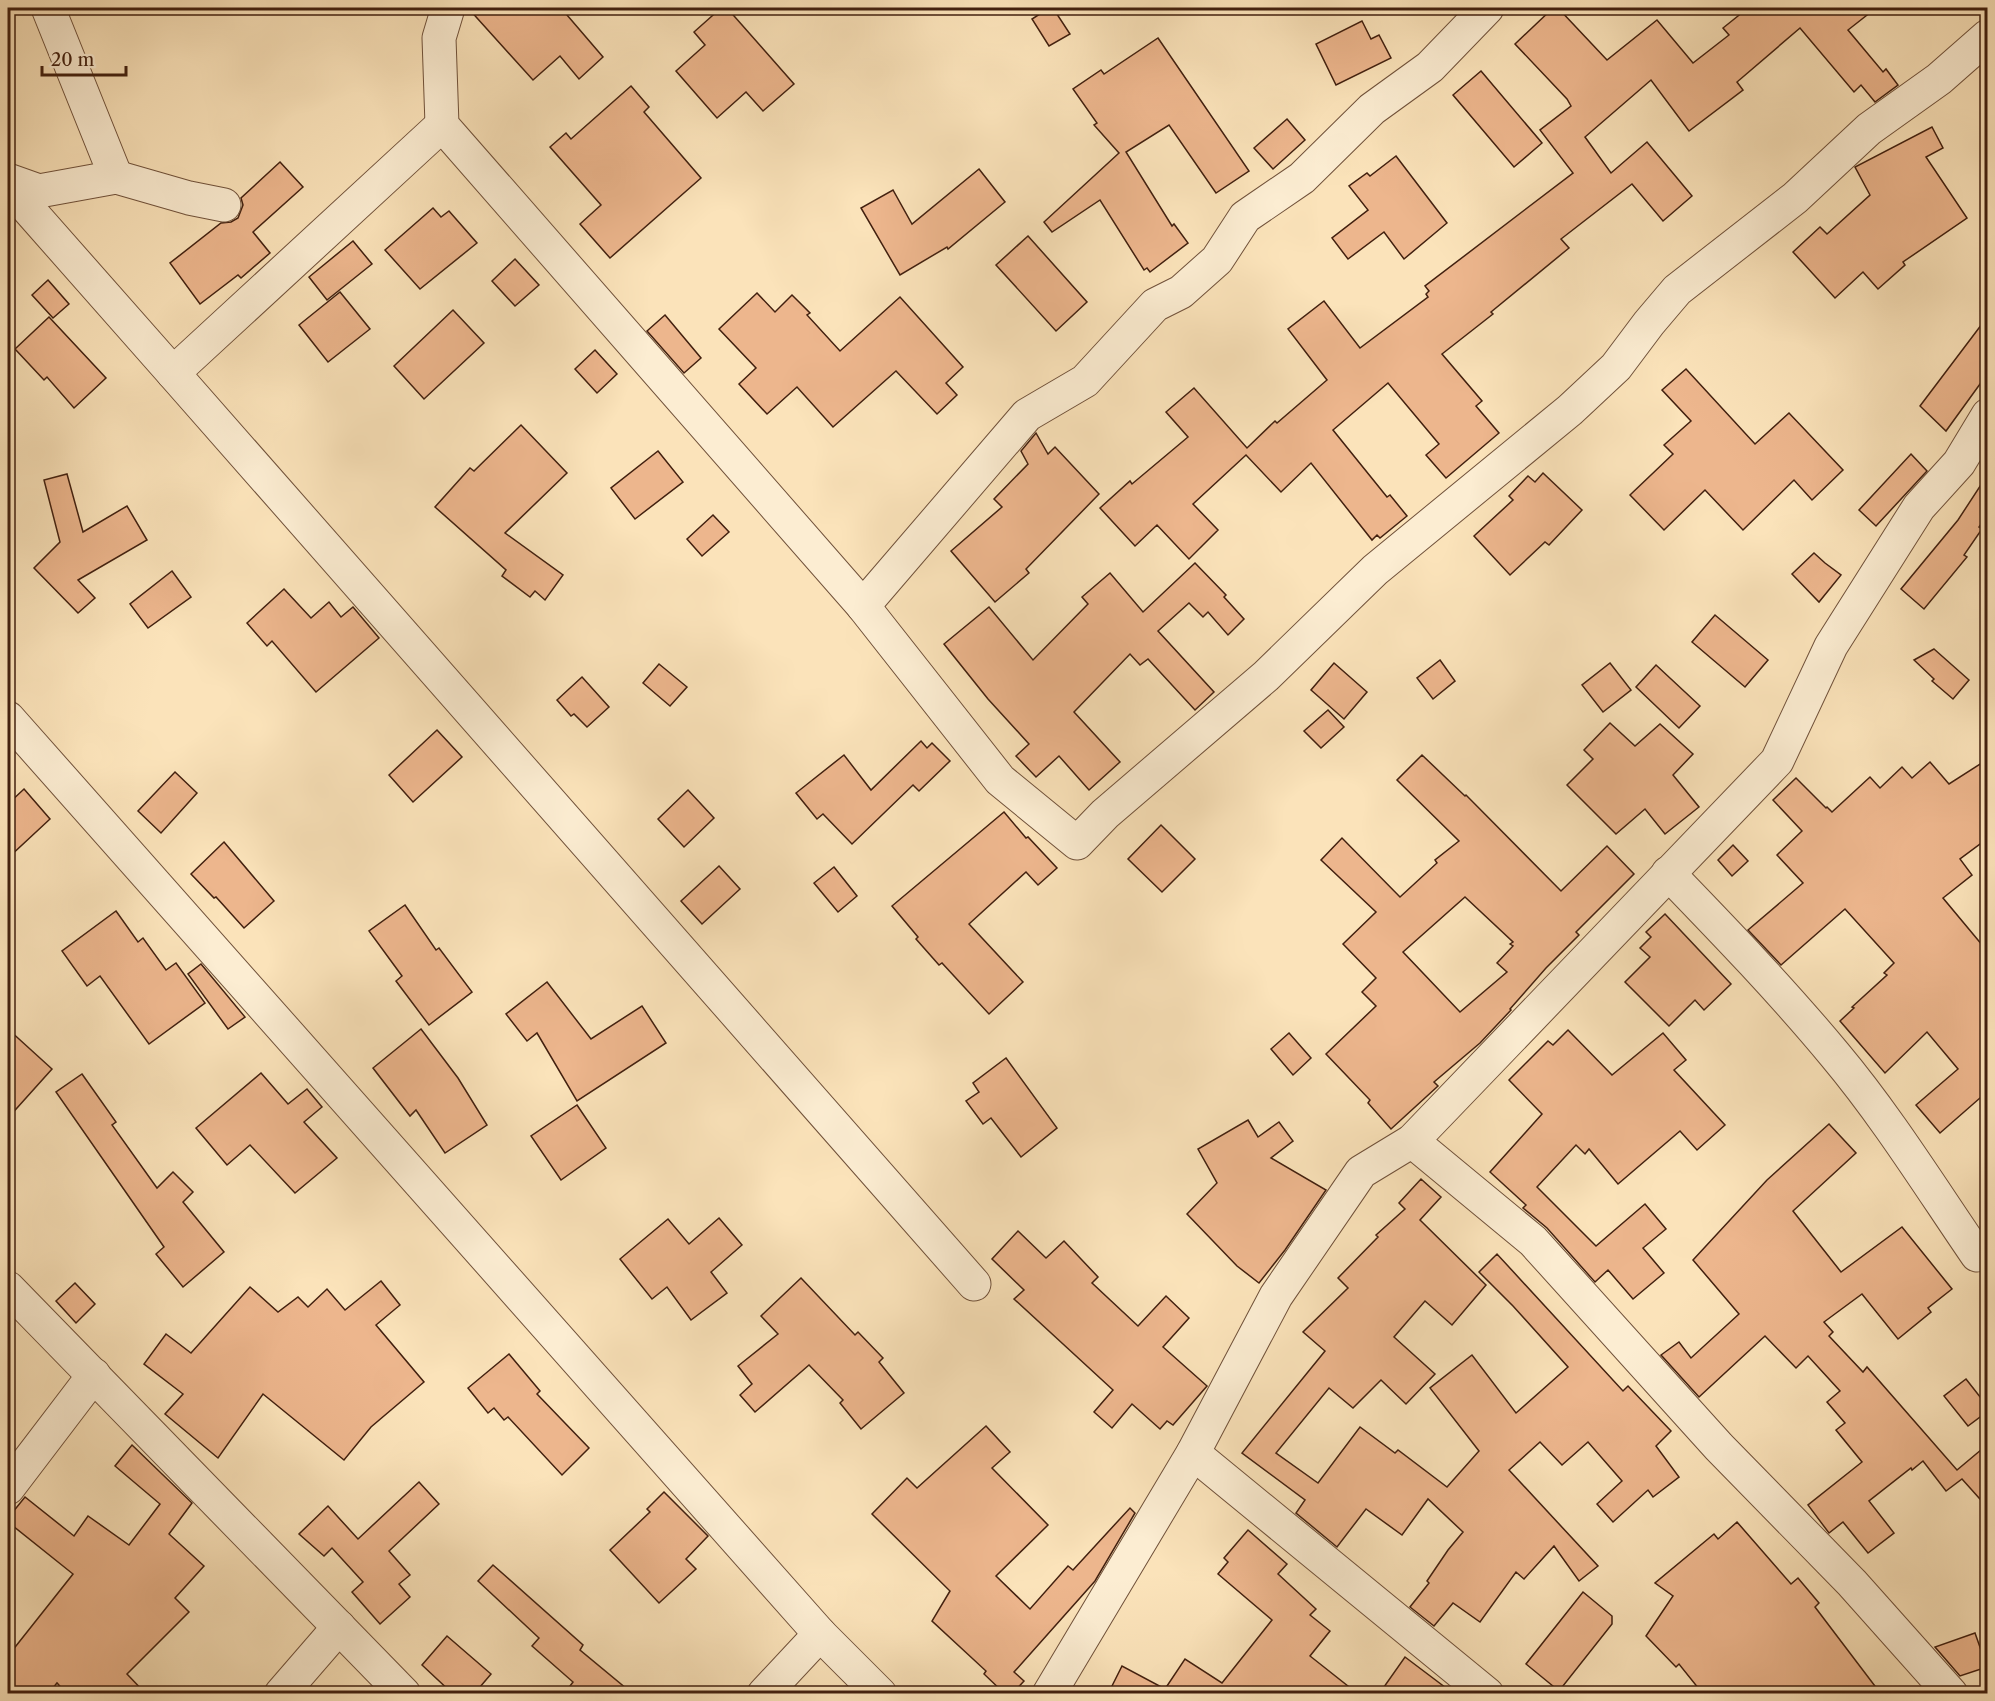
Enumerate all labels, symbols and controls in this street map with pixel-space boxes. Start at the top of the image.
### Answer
scale bar [42,39,126,77]
text: 20 m [51,49,95,71]

